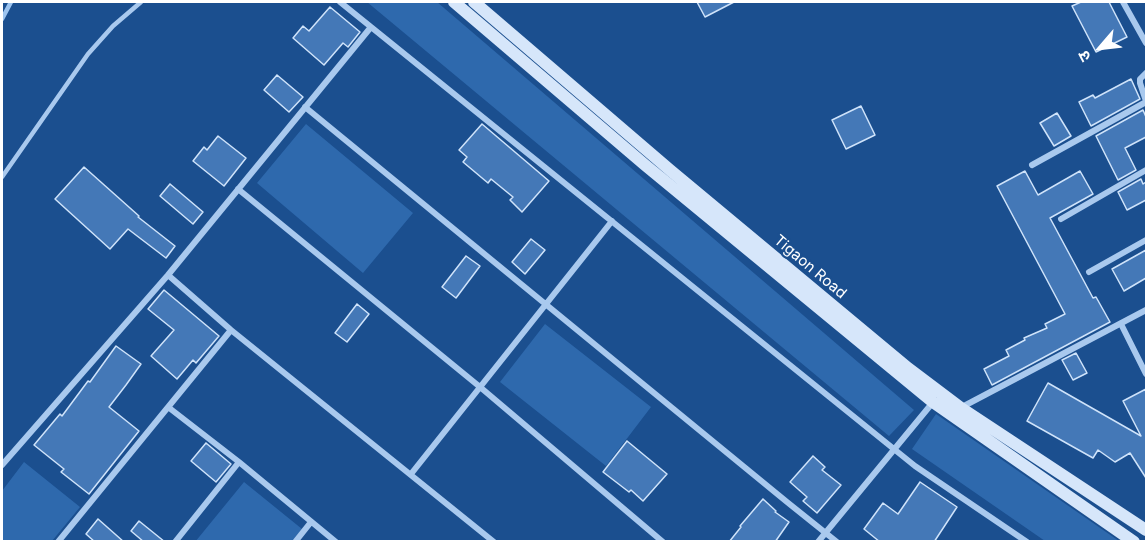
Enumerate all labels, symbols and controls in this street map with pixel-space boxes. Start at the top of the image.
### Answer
north arrow [1070,18,1130,78]
text: उ [1073,48,1095,65]
street label: Tigaon Road [770,231,850,303]

